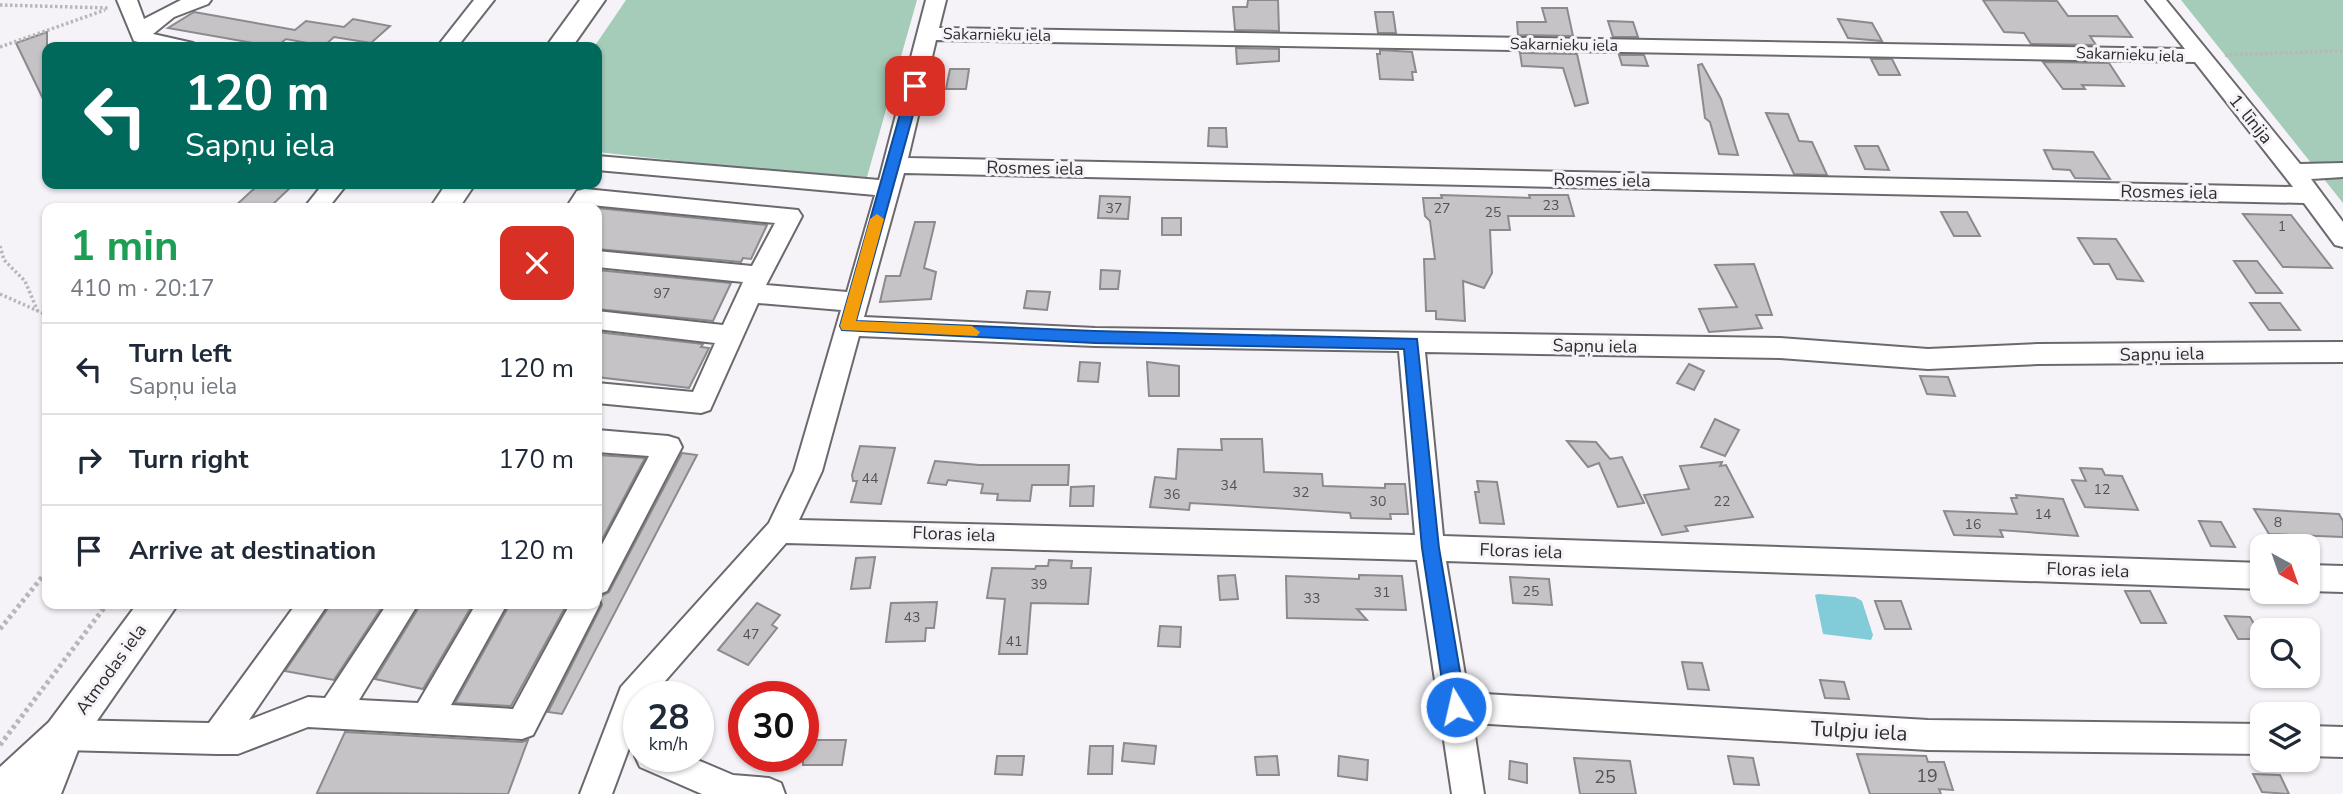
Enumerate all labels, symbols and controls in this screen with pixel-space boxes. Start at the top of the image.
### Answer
street label: Sakarnieku iela [943,23,1051,47]
street label: Sakarnieku iela [1510,33,1618,57]
street label: Sakarnieku iela [2075,42,2184,68]
pin [885,56,945,116]
text: 120 m [185,60,329,127]
icon: arrive [896,67,934,105]
icon: left [70,70,161,161]
street label: 1. līnija [2224,89,2278,149]
text: Sapņu iela [185,124,336,167]
street label: Rosmes iela [986,155,1084,181]
street label: Rosmes iela [1553,167,1651,193]
street label: Rosmes iela [2120,179,2218,205]
house number: 23 [1543,196,1559,215]
house number: 37 [1106,199,1122,218]
house number: 27 [1434,199,1450,218]
house number: 25 [1485,203,1501,222]
house number: 1 [2278,217,2286,236]
text: 1 min [70,218,179,275]
button: close [500,226,574,300]
text: 410 m · 20:17 [70,273,215,304]
house number: 97 [654,284,670,303]
street label: Sapņu iela [1552,333,1638,359]
text: Turn left [129,336,232,371]
street label: Sapņu iela [2119,341,2205,367]
icon: left [70,350,108,388]
text: 120 m [498,351,574,386]
text: Sapņu iela [129,371,237,402]
icon: right [70,441,108,479]
text: Turn right [129,442,248,477]
text: 170 m [498,442,574,477]
house number: 44 [862,469,878,488]
house number: 34 [1221,476,1237,495]
house number: 12 [2094,480,2110,499]
house number: 32 [1293,483,1309,502]
house number: 36 [1164,485,1180,504]
house number: 30 [1370,492,1386,511]
house number: 22 [1714,492,1730,511]
house number: 14 [2035,505,2051,524]
house number: 8 [2274,513,2282,532]
house number: 16 [1965,515,1981,534]
street label: Floras iela [912,521,996,547]
icon: arrive [70,532,108,570]
text: Arrive at destination [129,533,376,568]
text: 120 m [498,533,574,568]
north arrow [2250,534,2320,604]
map controls [2250,534,2320,772]
street label: Floras iela [1479,538,1563,564]
street label: Floras iela [2046,557,2130,583]
house number: 39 [1031,575,1047,594]
house number: 25 [1523,582,1539,601]
house number: 31 [1374,583,1390,602]
house number: 33 [1304,589,1320,608]
house number: 43 [904,608,920,627]
button: search [2250,618,2320,688]
street label: Atmodas iela [70,619,152,719]
house number: 47 [743,625,759,644]
house number: 41 [1006,632,1022,651]
position arrow [1419,670,1493,744]
speed limit sign: 30 [728,681,819,772]
text: 28 [647,694,690,741]
button: layers [2250,702,2320,772]
street label: Tulpju iela [1810,714,1908,748]
text: km/h [649,732,688,756]
house number: 19 [1916,764,1938,788]
house number: 25 [1594,765,1616,789]

